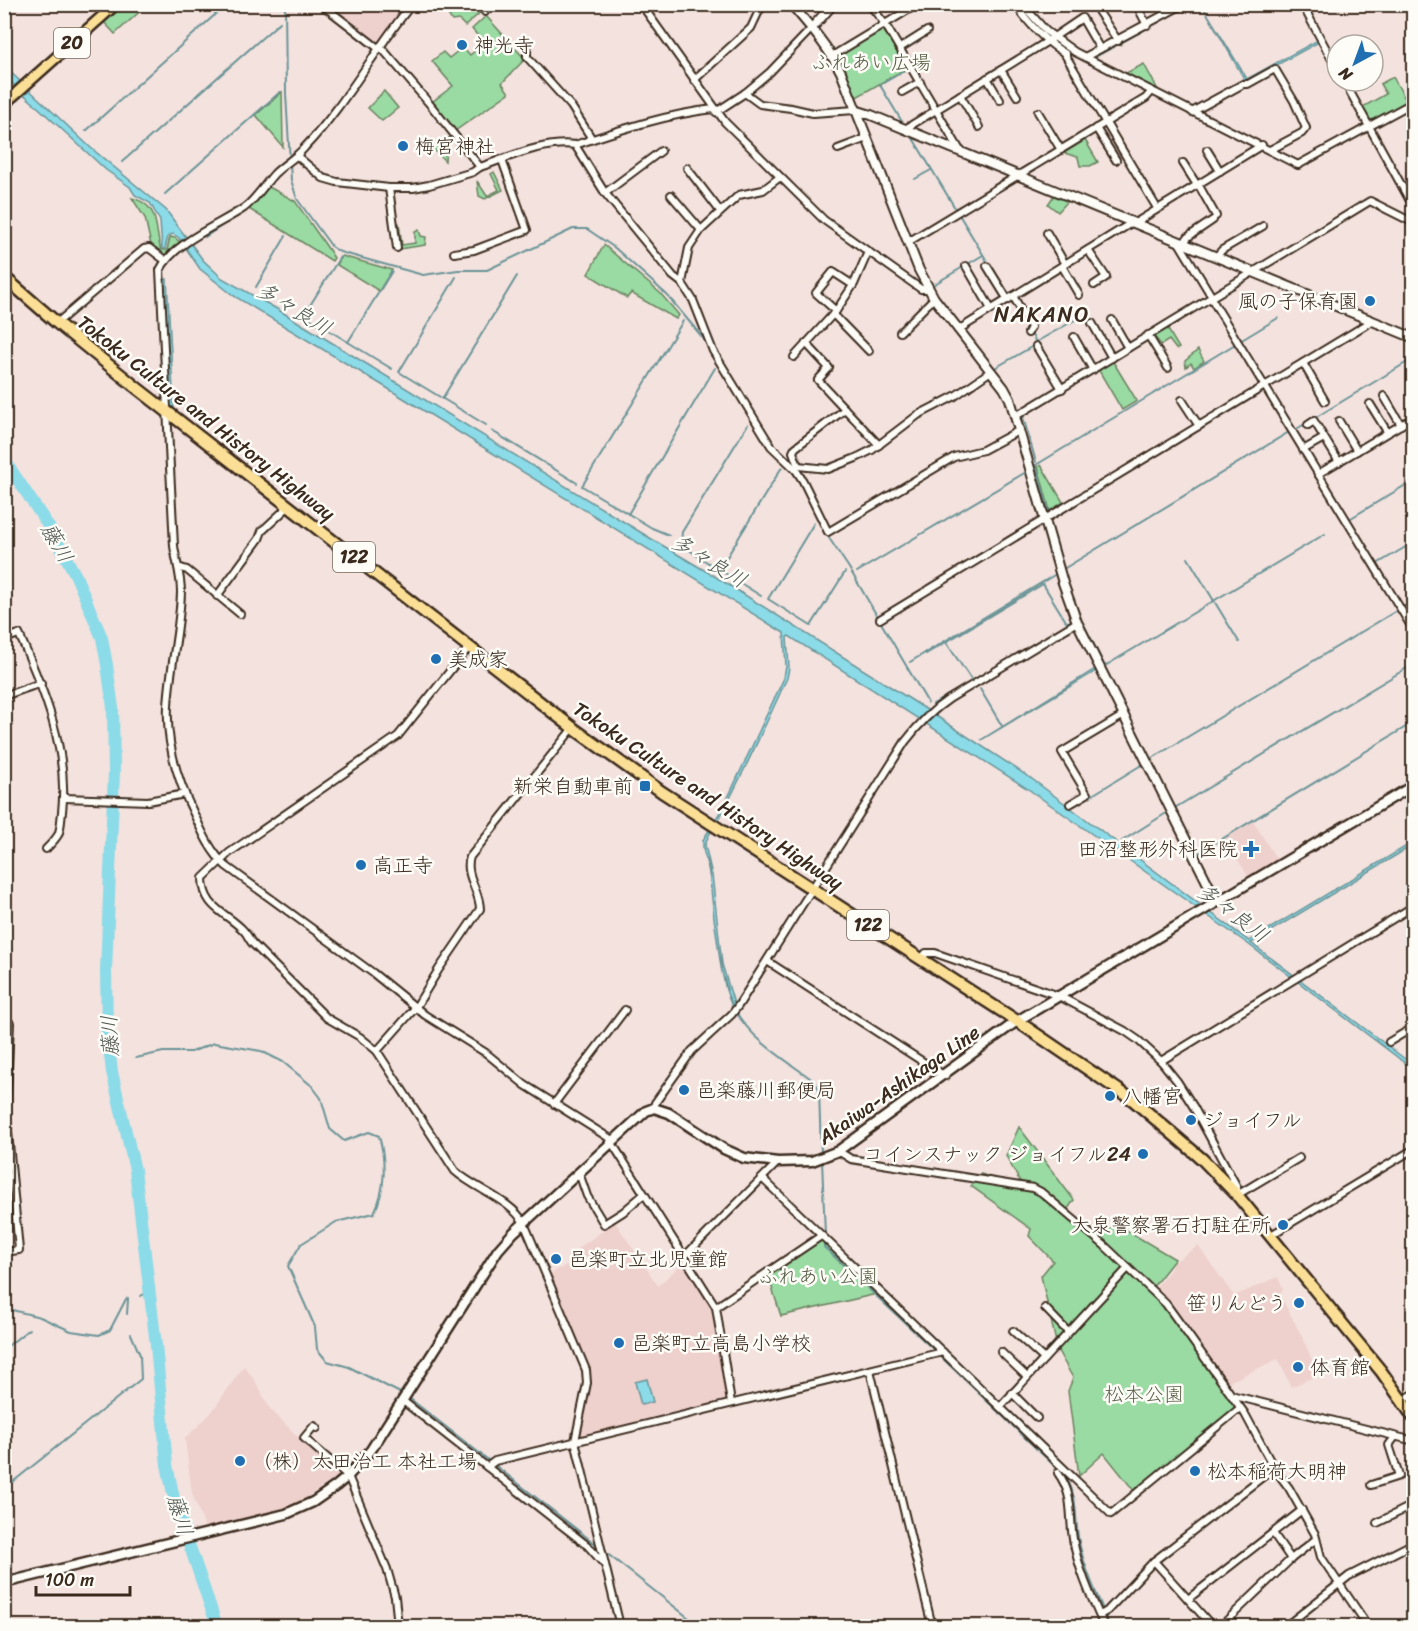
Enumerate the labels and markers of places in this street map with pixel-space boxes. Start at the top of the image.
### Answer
place label: 神光寺 [474,28,534,63]
marker: 神光寺 [455,38,469,52]
place label: 梅宮神社 [415,129,495,164]
marker: 梅宮神社 [396,139,410,153]
place label: 風の子保育園 [1238,284,1358,319]
marker: 風の子保育園 [1363,294,1377,308]
place label: 美成家 [448,642,508,677]
marker: 美成家 [429,652,443,666]
place label: 新栄自動車前 [513,769,633,804]
marker: 新栄自動車前 [638,779,652,793]
place label: 田沼整形外科医院 [1078,832,1238,867]
marker: 田沼整形外科医院 [1242,840,1260,858]
place label: 高正寺 [373,848,433,883]
marker: 高正寺 [354,858,368,872]
place label: 邑楽藤川郵便局 [696,1073,836,1108]
place label: 八幡宮 [1122,1079,1182,1114]
marker: 邑楽藤川郵便局 [677,1083,691,1097]
marker: 八幡宮 [1103,1089,1117,1103]
place label: ジョイフル [1203,1103,1302,1138]
marker: ジョイフル [1184,1113,1198,1127]
place label: コインスナック ジョイフル24 [863,1137,1131,1172]
marker: コインスナック ジョイフル24 [1136,1147,1150,1161]
place label: 大泉警察署石打駐在所 [1071,1208,1271,1243]
marker: 大泉警察署石打駐在所 [1276,1218,1290,1232]
place label: 邑楽町立北児童館 [568,1242,728,1277]
marker: 邑楽町立北児童館 [549,1252,563,1266]
place label: 笹りんどう [1187,1286,1287,1321]
marker: 笹りんどう [1292,1296,1306,1310]
place label: 邑楽町立高島小学校 [631,1326,811,1361]
marker: 邑楽町立高島小学校 [612,1336,626,1350]
place label: 体育館 [1310,1350,1370,1385]
marker: 体育館 [1291,1360,1305,1374]
place label: （株）太田治工 本社工場 [252,1444,477,1479]
marker: （株）太田治工 本社工場 [233,1454,247,1468]
place label: 松本稲荷大明神 [1207,1454,1347,1489]
marker: 松本稲荷大明神 [1188,1464,1202,1478]

